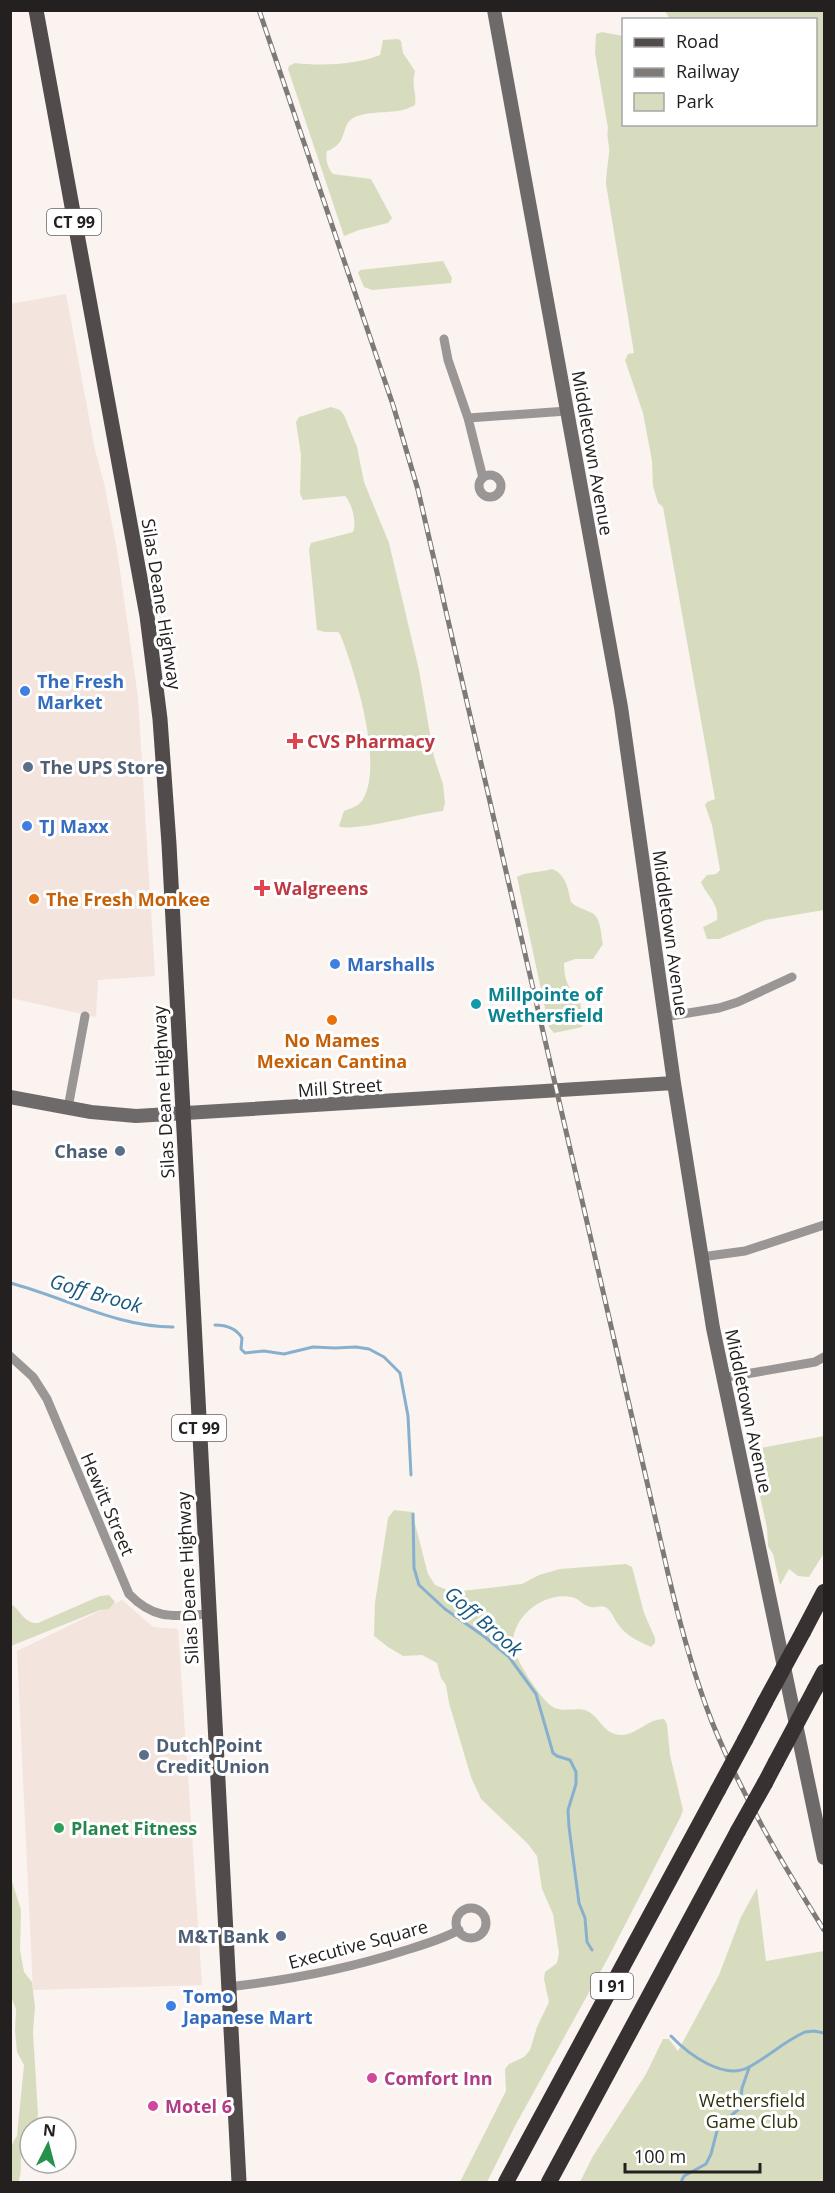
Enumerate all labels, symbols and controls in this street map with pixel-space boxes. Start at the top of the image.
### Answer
legend [622,18,817,126]
text: Road [676,29,719,53]
text: Railway [676,59,740,83]
text: Park [676,89,714,113]
road number: CT 99 [47,209,101,235]
street label: Middletown Avenue [567,369,619,537]
street label: Silas Deane Highway [137,517,188,692]
place label: The Fresh Market [37,669,124,714]
marker: The Fresh Market [18,684,32,698]
place label: CVS Pharmacy [307,729,436,753]
marker: CVS Pharmacy [288,734,302,748]
place label: The UPS Store [40,755,165,779]
marker: The UPS Store [21,760,35,774]
place label: TJ Maxx [39,814,109,838]
marker: TJ Maxx [20,819,34,833]
street label: Middletown Avenue [647,849,695,1017]
place label: Walgreens [274,876,368,900]
marker: Walgreens [255,881,269,895]
place label: The Fresh Monkee [46,887,210,911]
marker: The Fresh Monkee [27,892,41,906]
place label: Marshalls [347,952,435,976]
marker: Marshalls [328,957,342,971]
place label: Millpointe of Wethersfield [488,982,604,1027]
marker: Millpointe of Wethersfield [469,997,483,1011]
street label: Silas Deane Highway [146,1004,180,1179]
marker: No Mames Mexican Cantina [325,1013,339,1027]
place label: No Mames Mexican Cantina [257,1028,407,1073]
street label: Mill Street [297,1072,383,1102]
place label: Chase [54,1139,108,1163]
marker: Chase [113,1144,127,1158]
water label: Goff Brook [47,1267,146,1319]
street label: Middletown Avenue [720,1327,778,1495]
road number: CT 99 [172,1415,226,1441]
street label: Hewitt Street [76,1449,140,1559]
street label: Silas Deane Highway [170,1490,204,1665]
water label: Goff Brook [439,1580,530,1663]
place label: Dutch Point Credit Union [156,1733,270,1778]
marker: Dutch Point Credit Union [137,1748,151,1762]
place label: Planet Fitness [71,1816,197,1840]
marker: Planet Fitness [52,1821,66,1835]
street label: Executive Square [286,1914,430,1974]
place label: M&T Bank [177,1924,270,1948]
marker: M&T Bank [274,1929,288,1943]
road number: I 91 [591,1973,633,1999]
place label: Tomo Japanese Mart [181,1984,313,2029]
marker: Tomo Japanese Mart [164,1999,178,2013]
place label: Comfort Inn [384,2066,493,2090]
marker: Comfort Inn [365,2071,379,2085]
park label: Wethersfield Game Club [699,2088,805,2133]
place label: Motel 6 [165,2094,232,2118]
marker: Motel 6 [146,2099,160,2113]
north arrow [18,2115,78,2175]
text: N [42,2118,57,2142]
scale bar [625,2136,760,2174]
text: 100 m [634,2144,686,2168]

